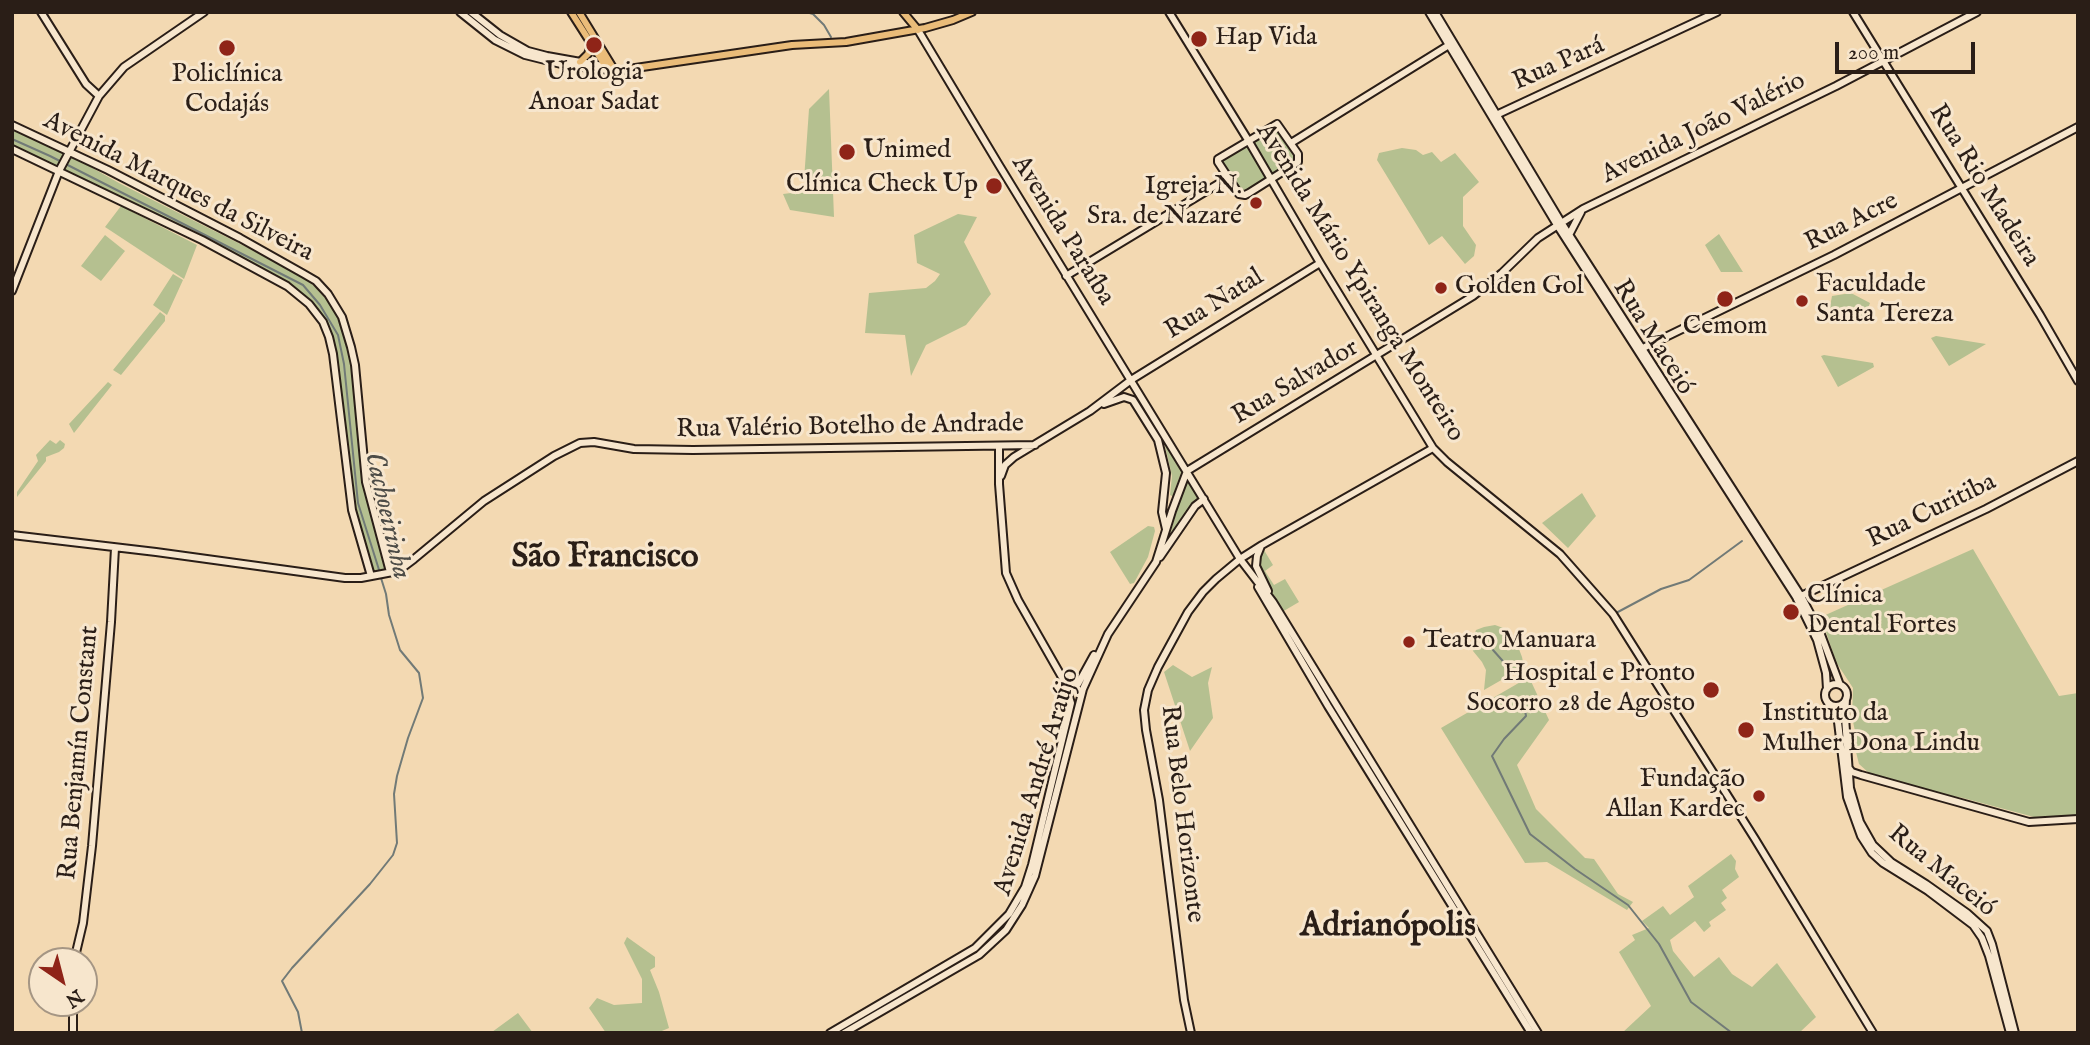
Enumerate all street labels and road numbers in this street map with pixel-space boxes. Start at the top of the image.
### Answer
street label: Rua Pará [1508,31,1610,99]
street label: Avenida João Valério [1597,66,1811,192]
street label: Rua Rio Madeira [1921,99,2045,273]
street label: Avenida Marques da Silveira [38,106,318,270]
street label: Avenida Mário Ypiranga Monteiro [1248,118,1470,448]
street label: Avenida Paraíba [1004,150,1120,312]
street label: Rua Acre [1800,186,1904,260]
street label: Rua Natal [1160,263,1270,347]
street label: Rua Maceió [1604,275,1700,401]
street label: Rua Salvador [1227,333,1365,433]
street label: Rua Valério Botelho de Andrade [676,409,1024,447]
street label: Rua Curitiba [1862,467,2002,557]
street label: Rua Benjamín Constant [53,625,107,881]
street label: Avenida André Araújo [989,664,1087,900]
street label: Rua Belo Horizonte [1152,704,1210,924]
street label: Rua Maceió [1881,819,2001,925]

